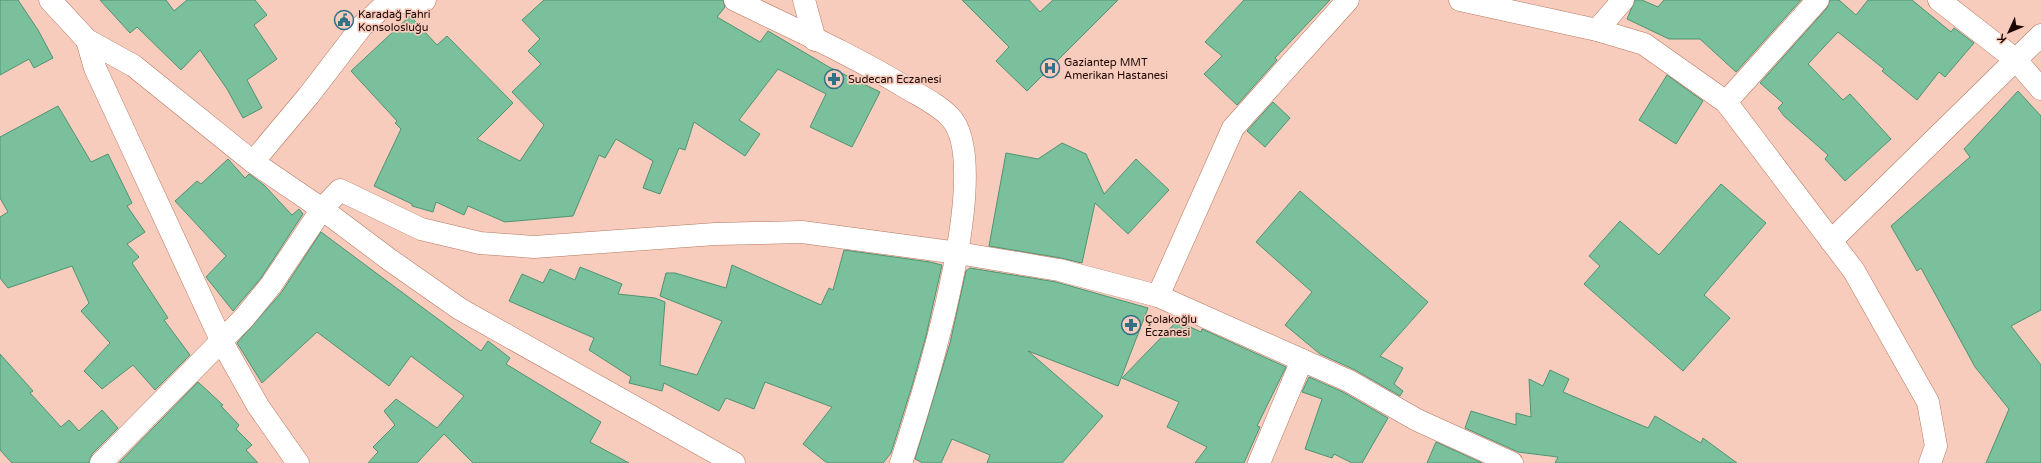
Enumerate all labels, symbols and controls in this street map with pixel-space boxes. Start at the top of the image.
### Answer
place label: Karadağ Fahri Konsolosluğu [358,8,431,34]
public building icon: Karadağ Fahri Konsolosluğu [333,9,355,31]
north arrow [1989,12,2029,52]
text: K [1994,31,2009,46]
place label: Gaziantep MMT Amerikan Hastanesi [1064,56,1168,82]
hospital icon: Gaziantep MMT Amerikan Hastanesi [1039,57,1061,79]
pharmacy icon: Sudecan Eczanesi [823,68,845,90]
place label: Sudecan Eczanesi [848,73,941,86]
place label: Çolakoğlu Eczanesi [1145,313,1197,339]
pharmacy icon: Çolakoğlu Eczanesi [1120,314,1142,336]

